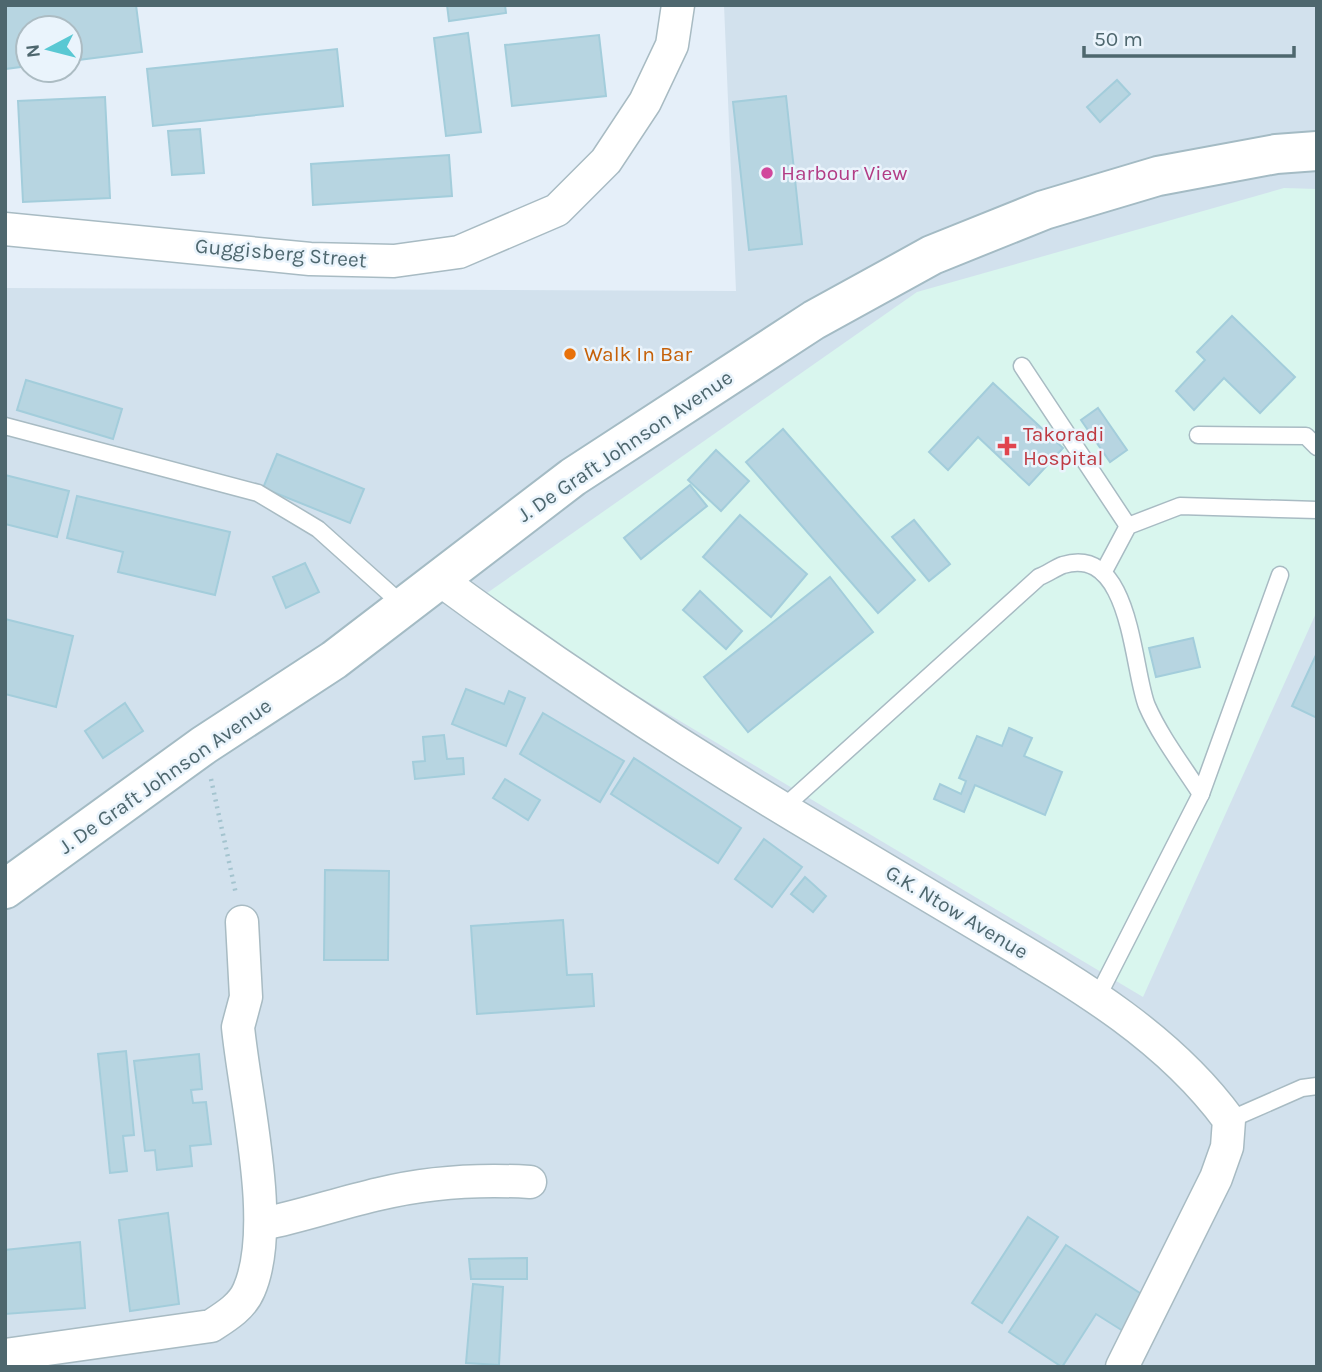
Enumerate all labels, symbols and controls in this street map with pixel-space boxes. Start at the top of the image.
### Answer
north arrow [14,14,84,84]
scale bar [1084,14,1294,58]
text: 50 m [1094,27,1143,51]
text: N [21,43,45,59]
place label: Harbour View [781,161,907,185]
marker: Harbour View [759,165,775,181]
street label: Guggisberg Street [194,234,368,272]
place label: Walk In Bar [584,342,693,366]
marker: Walk In Bar [562,346,578,362]
street label: J. De Graft Johnson Avenue [513,365,737,527]
place label: Takoradi Hospital [1023,422,1104,470]
marker: Takoradi Hospital [997,436,1017,456]
street label: J. De Graft Johnson Avenue [54,693,276,859]
street label: G.K. Ntow Avenue [881,860,1033,964]

